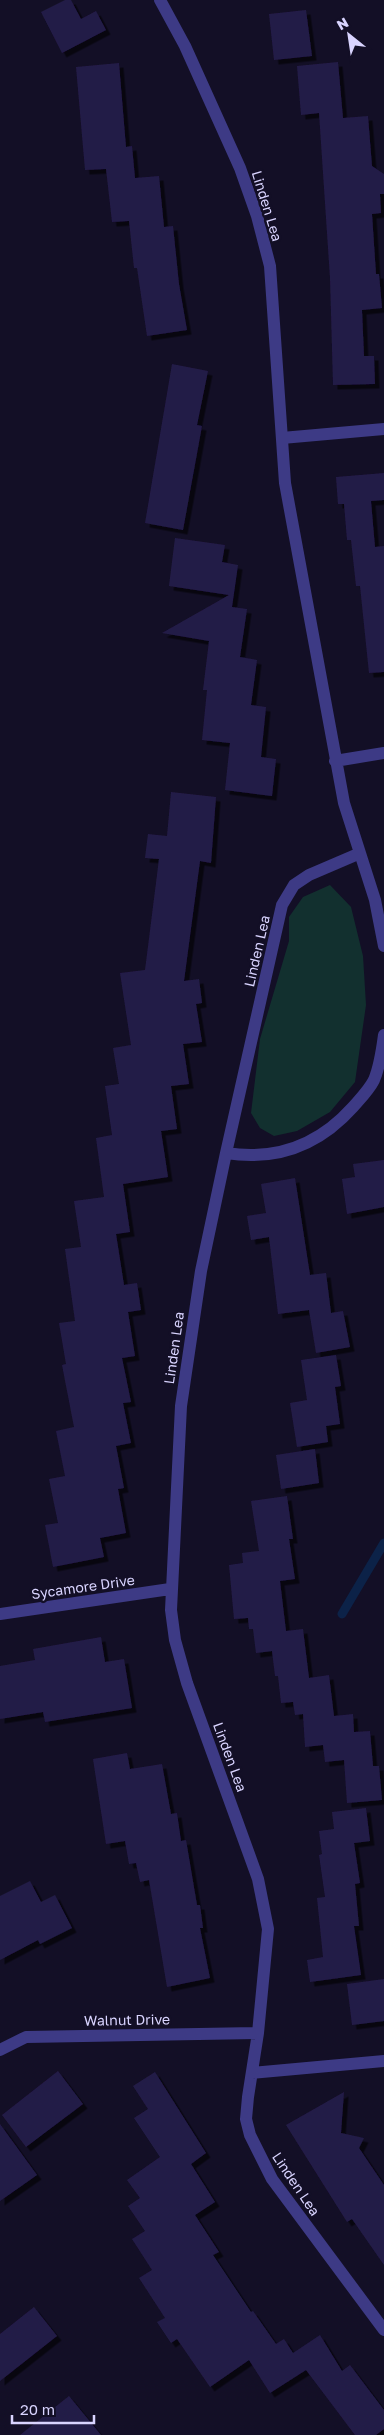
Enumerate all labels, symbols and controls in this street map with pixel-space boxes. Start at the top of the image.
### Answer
north arrow [324,10,374,60]
text: N [333,13,351,33]
street label: Linden Lea [249,168,286,243]
street label: Linden Lea [240,913,273,988]
street label: Linden Lea [160,1311,187,1385]
street label: Sycamore Drive [30,1571,136,1602]
street label: Linden Lea [210,1720,251,1794]
street label: Walnut Drive [84,2010,170,2029]
street label: Linden Lea [269,2149,324,2219]
scale bar [12,2392,95,2424]
text: 20 m [20,2400,55,2418]

